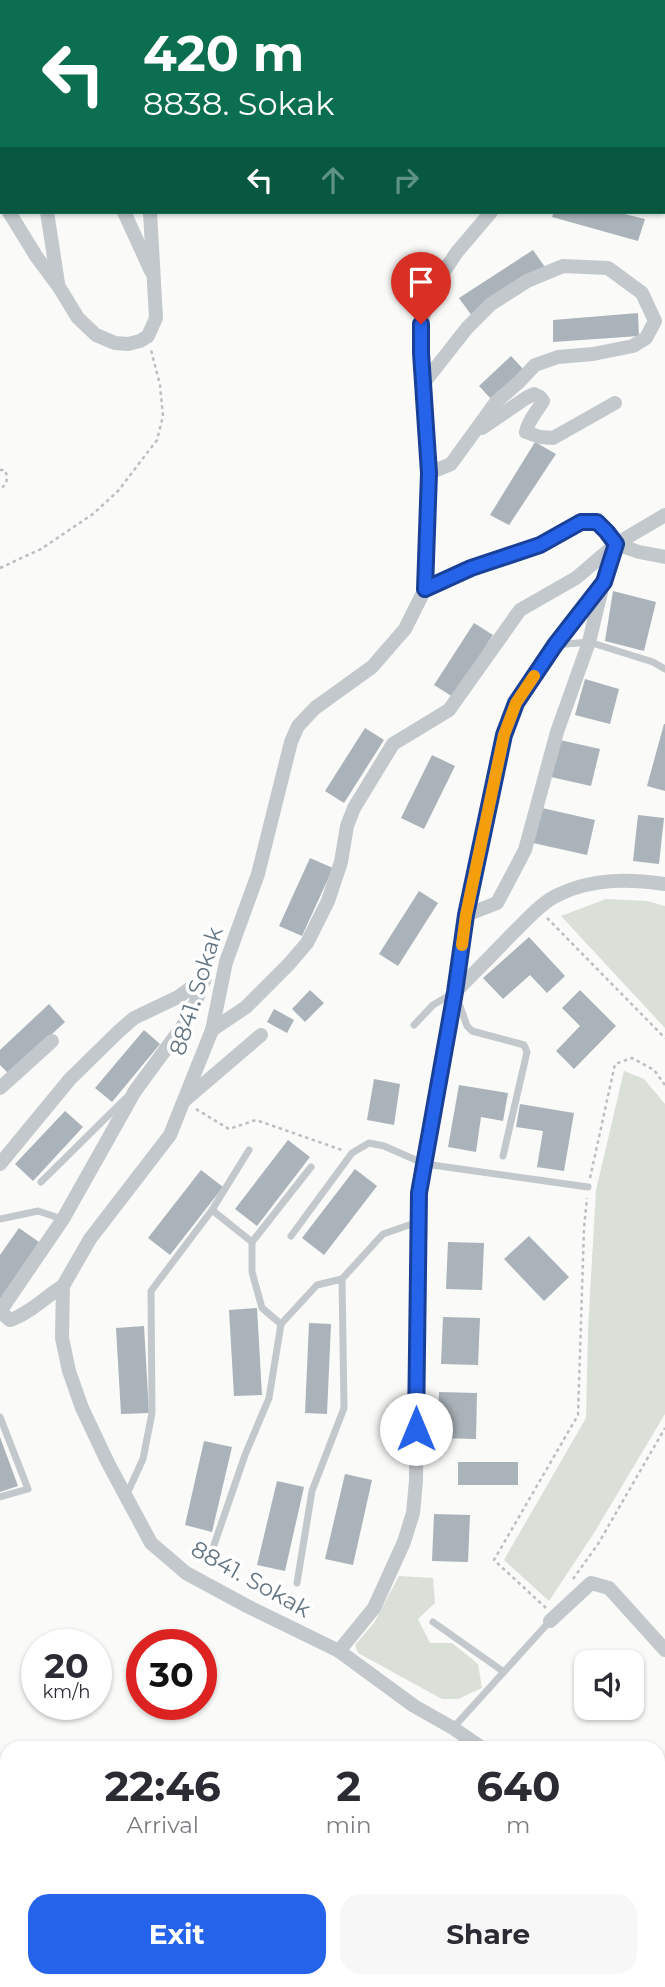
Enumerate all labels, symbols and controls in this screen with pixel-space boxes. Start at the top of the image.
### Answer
text: 420 m [143,24,304,83]
icon: left [28,28,119,119]
text: 8838. Sokak [143,84,334,123]
icon: left [241,161,279,199]
icon: ahead [314,161,352,199]
icon: right [387,161,425,199]
pin [391,252,451,324]
icon: arrive [402,263,440,301]
street label: 8841. Sokak [163,923,229,1059]
position arrow [379,1392,453,1466]
street label: 8841. Sokak [186,1535,316,1624]
speed limit sign: 30 [126,1629,217,1720]
text: 20 [44,1644,89,1687]
map controls [574,1650,644,1720]
button: sound [574,1650,644,1720]
text: km/h [42,1681,91,1703]
text: 22:46 [105,1760,221,1812]
text: 2 [336,1760,361,1812]
text: 640 [476,1760,560,1812]
text: Arrival [126,1811,199,1839]
text: min [325,1811,372,1839]
text: m [506,1811,531,1839]
button: Exit [28,1894,326,1974]
button: Share [340,1894,637,1974]

